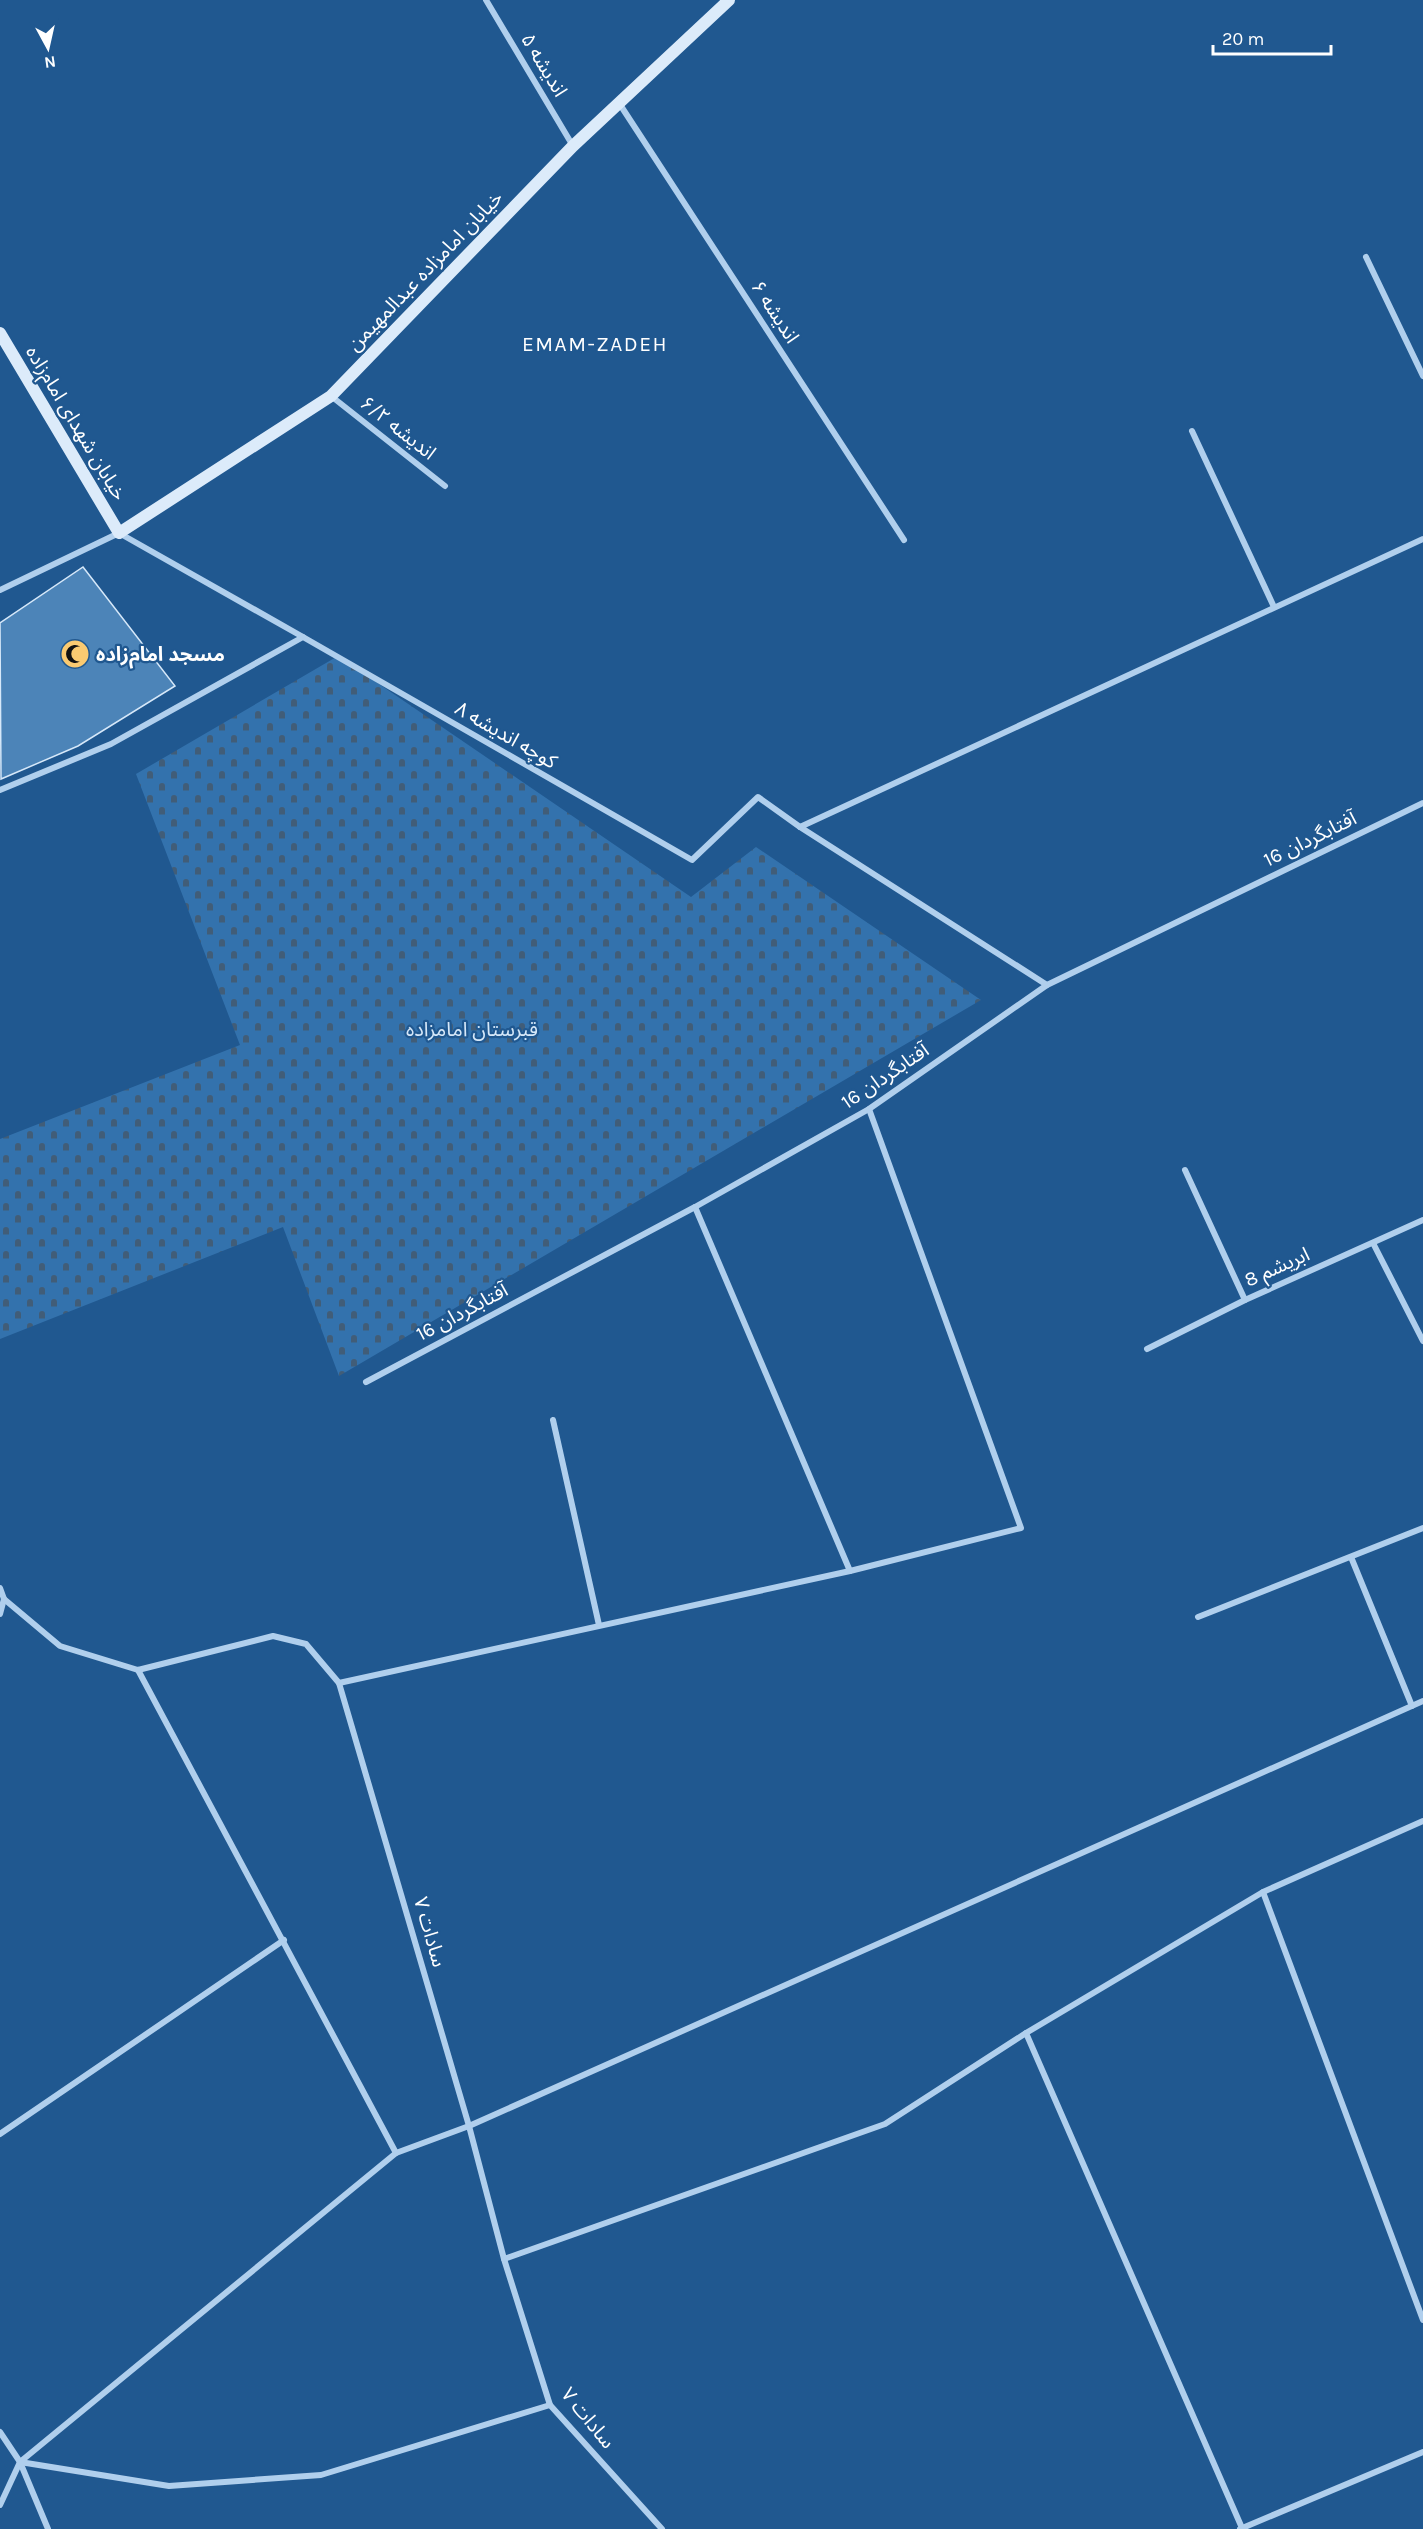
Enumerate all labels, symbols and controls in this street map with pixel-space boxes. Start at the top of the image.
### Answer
north arrow [18,18,78,78]
scale bar [1213,18,1332,56]
text: 20 m [1222,28,1264,50]
street label: اندیشه ۵ [516,29,572,101]
text: N [43,52,57,73]
street label: خیابان امامزاده عبدالمهیمن [343,186,507,356]
street label: اندیشه ۶ [746,277,804,347]
district label: EMAM-ZADEH [522,332,668,356]
street label: خیابان شهدای امام‌زاده [18,342,131,506]
street label: اندیشه ۶/۲ [356,391,440,465]
mosque icon: مسجد امام‌زاده [59,638,91,670]
place label: مسجد امام‌زاده [96,643,225,669]
street label: کوچه اندیشه ۸ [451,697,562,775]
street label: آفتابگردان 16 [1260,806,1361,871]
park label: قبرستان امامزاده [406,1018,538,1041]
street label: آفتابگردان 16 [837,1038,934,1114]
street label: ابریشم 8 [1241,1243,1314,1294]
street label: آفتابگردان 16 [412,1278,513,1346]
street label: سادات ۷ [409,1894,451,1970]
street label: سادات ۷ [556,2383,620,2453]

